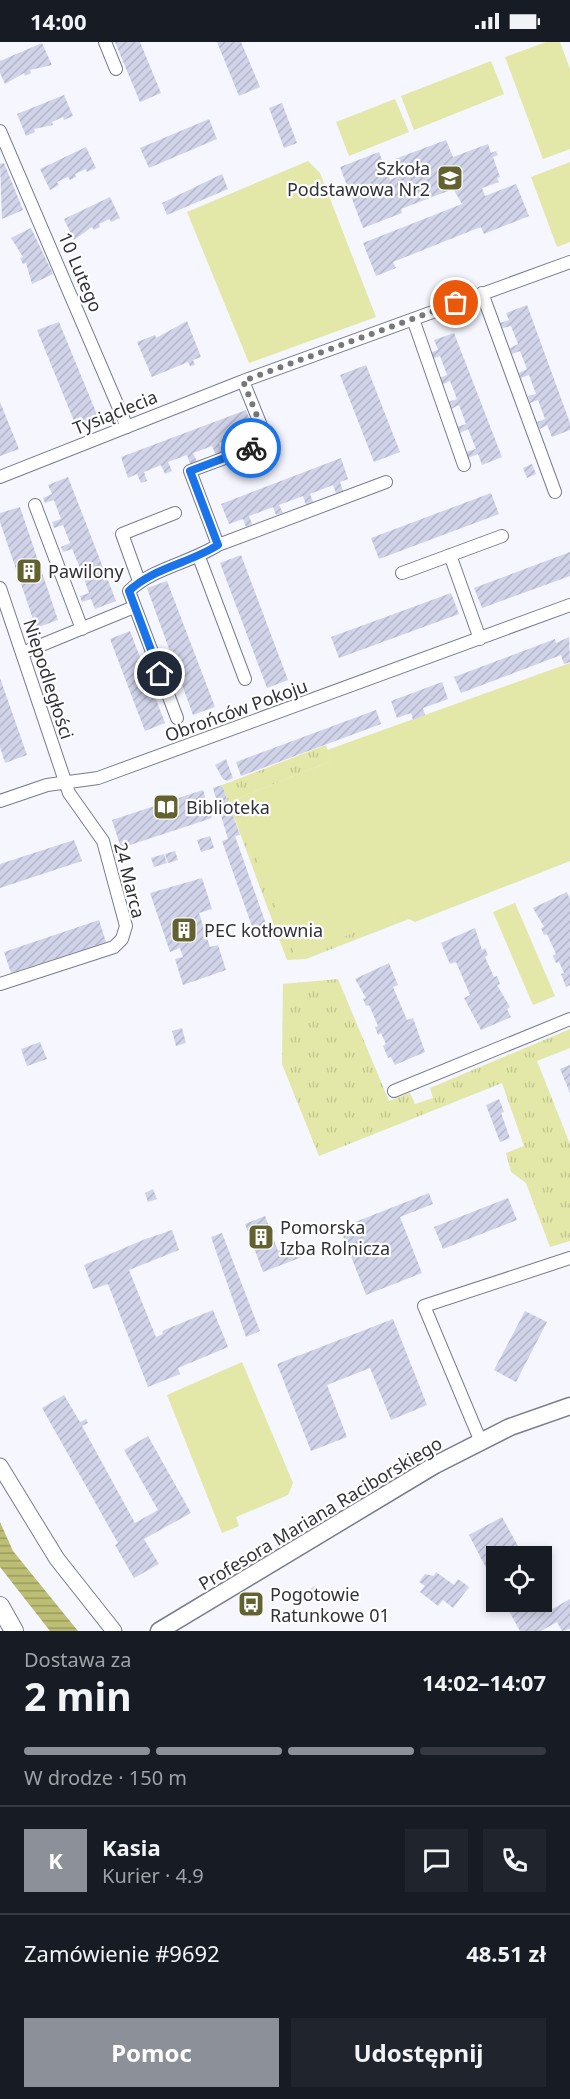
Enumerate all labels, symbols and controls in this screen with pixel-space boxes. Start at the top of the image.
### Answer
text: 14:00 [30,6,87,36]
place label: Szkoła Podstawowa Nr2 [287,156,430,201]
school or university icon: Szkoła Podstawowa Nr2 [435,163,465,193]
street label: 10 Lutego [53,228,109,316]
pin [430,277,481,328]
icon: bag [439,286,472,319]
street label: Tysiąclecia [69,384,161,440]
courier [221,418,281,478]
icon: bike [235,432,268,465]
building icon: Pawilony [14,556,44,586]
place label: Pawilony [48,559,124,583]
street label: Niepodległości [18,616,80,742]
pin [134,648,185,699]
icon: home [143,657,176,690]
street label: Obrońców Pokoju [161,673,311,747]
library icon: Biblioteka [151,792,181,822]
place label: Biblioteka [186,795,270,819]
street label: 24 Marca [109,839,151,921]
building icon: PEC kotłownia [169,915,199,945]
place label: PEC kotłownia [204,918,323,942]
place label: Pomorska Izba Rolnicza [280,1215,390,1260]
building icon: Pomorska Izba Rolnicza [246,1222,276,1252]
street label: Profesora Mariana Raciborskiego [194,1431,446,1595]
map controls [486,1546,552,1612]
button: locate [486,1546,552,1612]
place label: Pogotowie Ratunkowe 01 [270,1582,390,1627]
bus stop icon: Pogotowie Ratunkowe 01 [236,1589,266,1619]
text: Dostawa za [24,1646,131,1673]
text: 14:02–14:07 [422,1667,546,1697]
text: 2 min [24,1669,131,1722]
text: W drodze · 150 m [24,1764,187,1791]
button: chat [405,1829,468,1892]
button: phone [483,1829,546,1892]
text: Kasia [102,1832,161,1862]
text: K [48,1845,63,1875]
text: Kurier · 4.9 [102,1862,204,1889]
text: Zamówienie #9692 [24,1938,220,1968]
text: 48.51 zł [466,1938,546,1968]
button: Pomoc [24,2018,279,2087]
button: Udostępnij [291,2018,546,2087]

